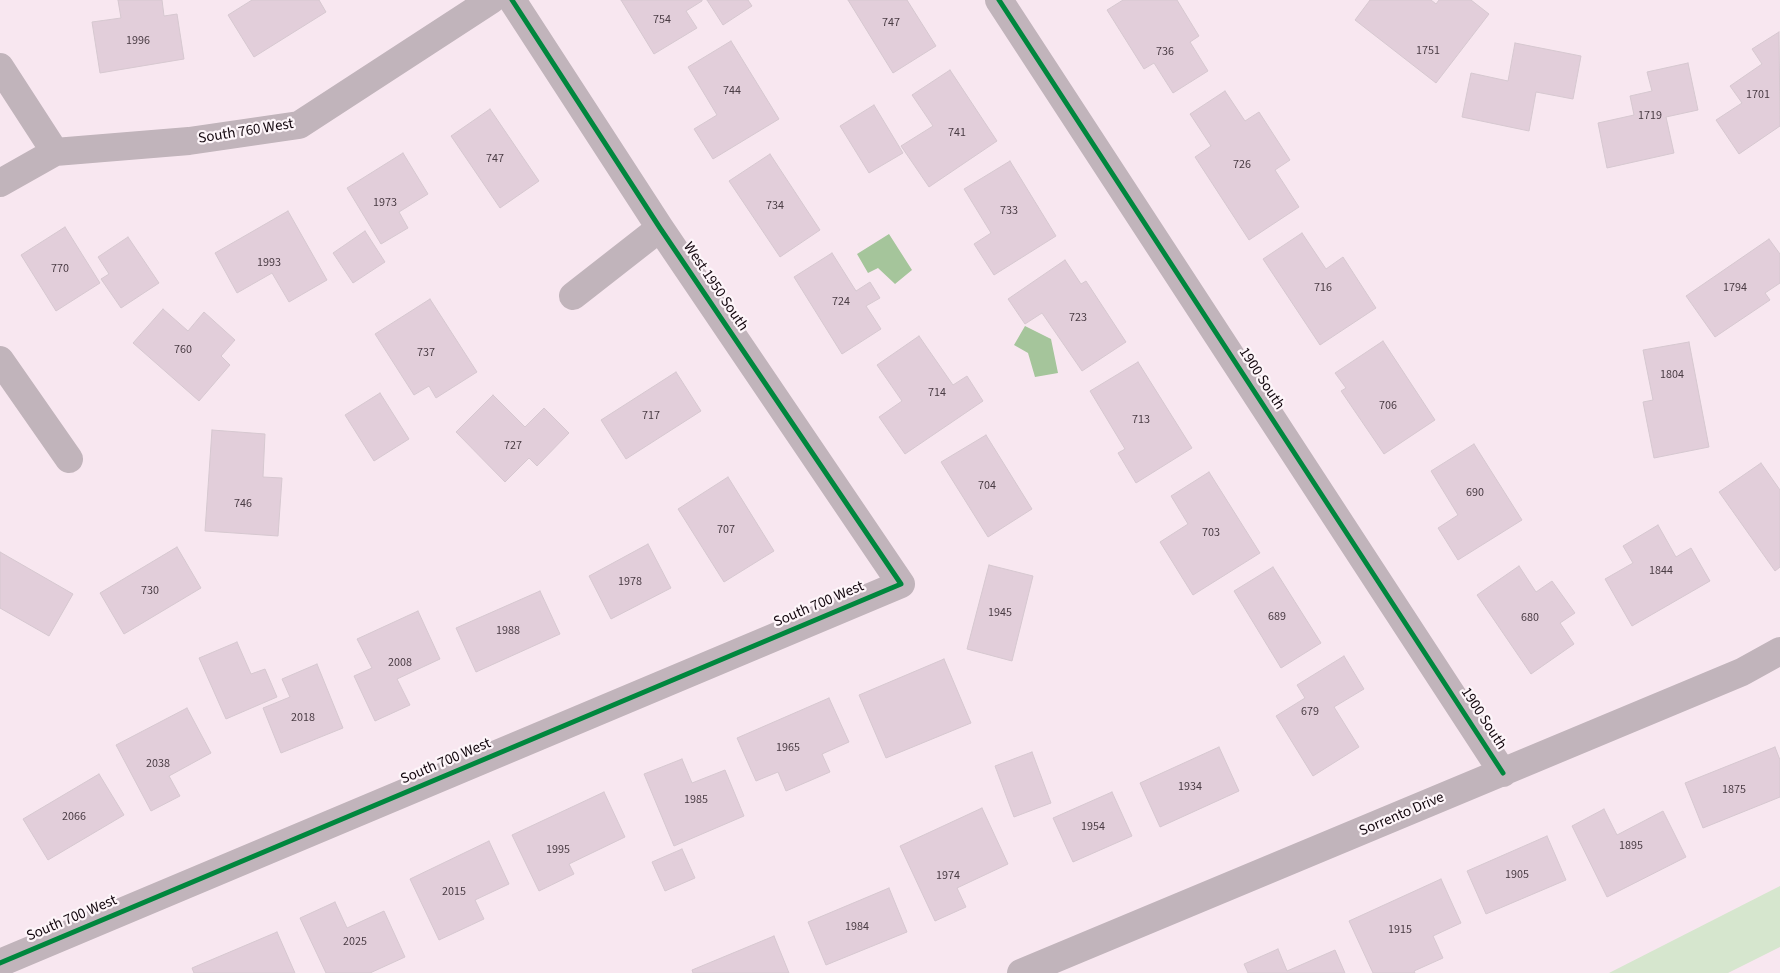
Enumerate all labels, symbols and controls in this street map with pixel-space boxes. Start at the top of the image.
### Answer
house number: 754 [653,13,671,27]
house number: 747 [882,16,900,30]
house number: 1996 [126,34,150,48]
house number: 1751 [1416,44,1440,58]
house number: 736 [1156,45,1174,59]
house number: 744 [723,84,741,98]
house number: 1701 [1746,88,1770,102]
house number: 1719 [1638,109,1662,123]
street label: South 760 West [197,116,295,148]
house number: 741 [948,126,966,140]
house number: 747 [486,152,504,166]
house number: 726 [1233,158,1251,172]
house number: 1973 [373,196,397,210]
house number: 734 [766,199,784,213]
house number: 733 [1000,204,1018,218]
street label: West 1950 South [679,239,751,335]
house number: 1993 [257,256,281,270]
house number: 770 [51,262,69,276]
house number: 716 [1314,281,1332,295]
house number: 1794 [1723,281,1747,295]
house number: 724 [832,295,850,309]
house number: 723 [1069,311,1087,325]
house number: 760 [174,343,192,357]
street label: 1900 South [1234,345,1288,413]
house number: 737 [417,346,435,360]
house number: 1804 [1660,368,1684,382]
house number: 714 [928,386,946,400]
house number: 706 [1379,399,1397,413]
house number: 717 [642,409,660,423]
house number: 713 [1132,413,1150,427]
house number: 727 [504,439,522,453]
house number: 704 [978,479,996,493]
house number: 690 [1466,486,1484,500]
house number: 746 [234,497,252,511]
house number: 707 [717,523,735,537]
house number: 703 [1202,526,1220,540]
house number: 1844 [1649,564,1673,578]
house number: 1978 [618,575,642,589]
street label: South 700 West [771,578,867,632]
house number: 730 [141,584,159,598]
house number: 1945 [988,606,1012,620]
house number: 689 [1268,610,1286,624]
house number: 680 [1521,611,1539,625]
house number: 1988 [496,624,520,638]
house number: 2008 [388,656,412,670]
street label: 1900 South [1456,685,1510,753]
house number: 679 [1301,705,1319,719]
house number: 2018 [291,711,315,725]
street label: South 700 West [398,735,494,789]
house number: 1965 [776,741,800,755]
house number: 2038 [146,757,170,771]
house number: 1934 [1178,780,1202,794]
house number: 1875 [1722,783,1746,797]
street label: Sorrento Drive [1357,789,1447,841]
house number: 1985 [684,793,708,807]
house number: 2066 [62,810,86,824]
house number: 1954 [1081,820,1105,834]
house number: 1895 [1619,839,1643,853]
house number: 1995 [546,843,570,857]
house number: 1905 [1505,868,1529,882]
house number: 1974 [936,869,960,883]
house number: 2015 [442,885,466,899]
street label: South 700 West [24,892,120,946]
house number: 1984 [845,920,869,934]
house number: 1915 [1388,923,1412,937]
house number: 2025 [343,935,367,949]

